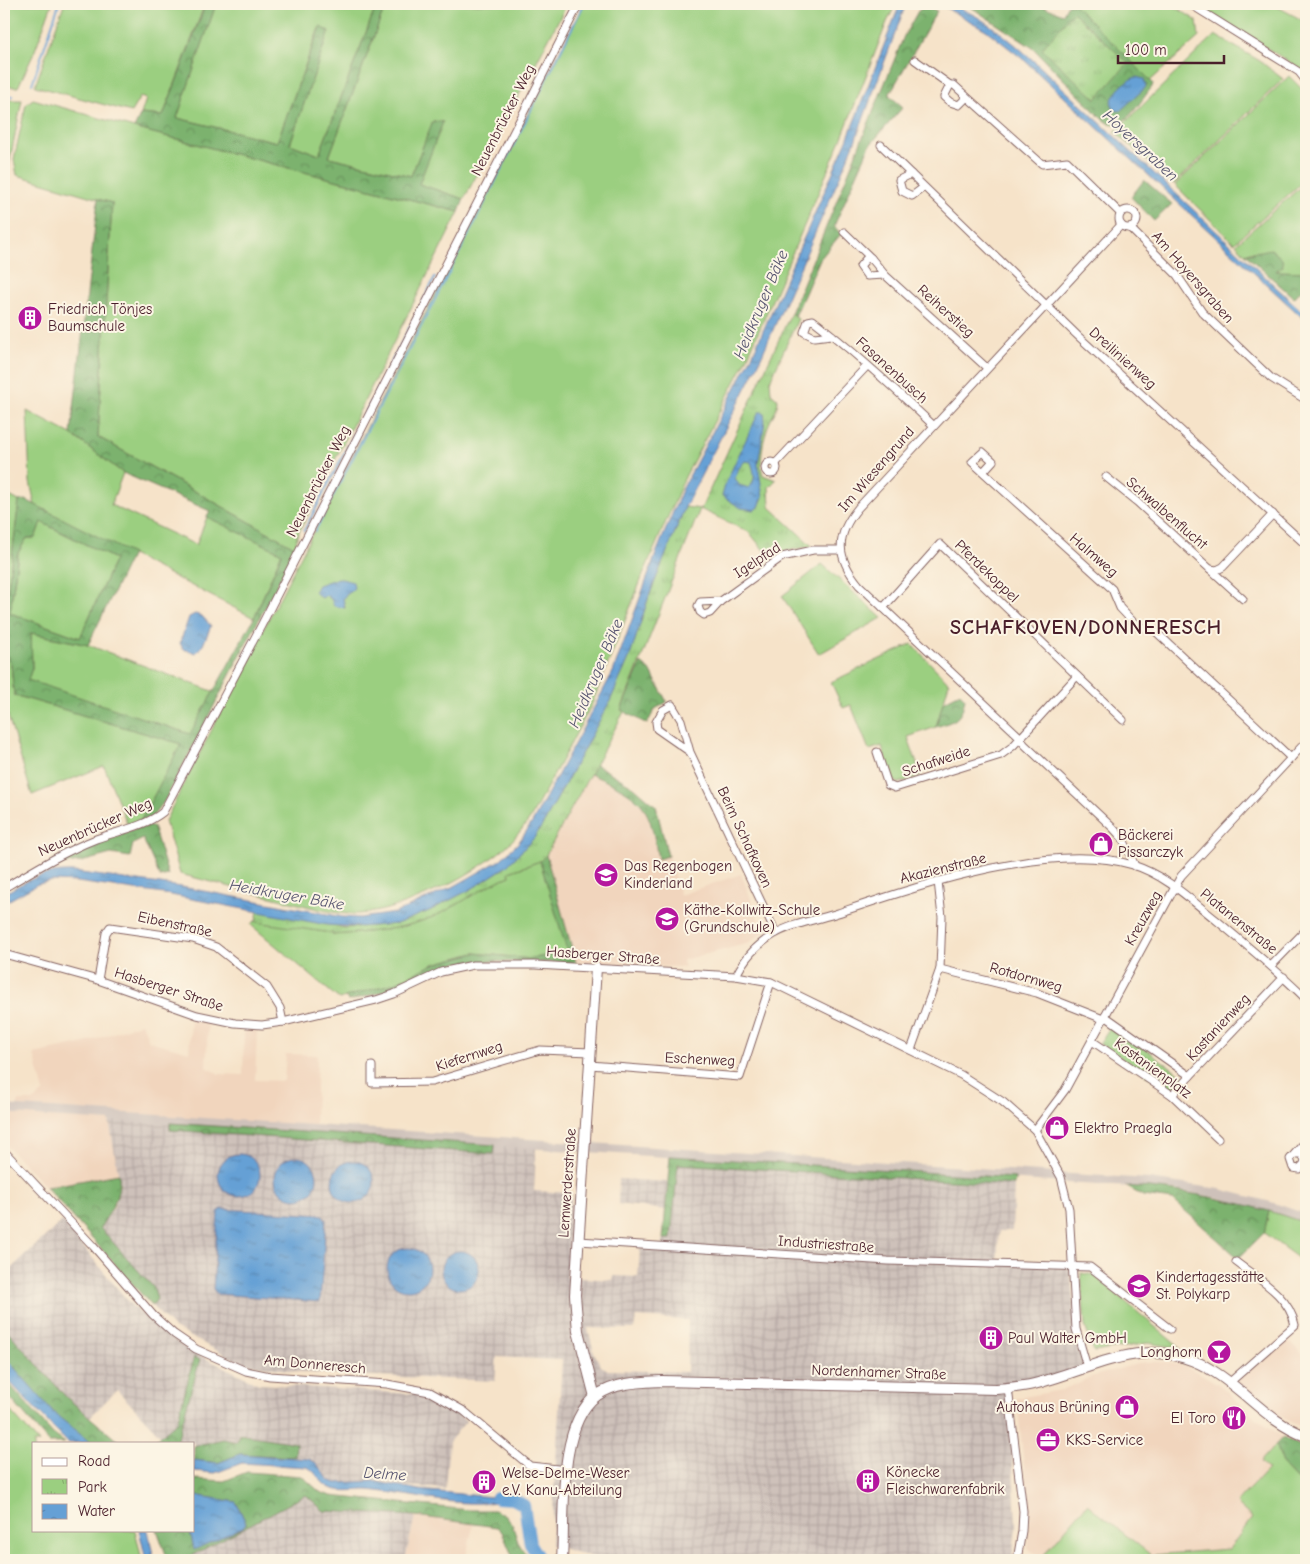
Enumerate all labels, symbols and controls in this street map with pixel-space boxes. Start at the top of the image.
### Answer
scale bar [1118,32,1224,64]
text: 100 m [1125,41,1167,59]
street label: Neuenbrücker Weg [467,61,539,179]
water label: Hoyersgraben [1099,106,1182,185]
street label: Am Hoyersgraben [1148,227,1238,327]
water label: Heidkruger Bäke [730,247,792,361]
street label: Reiherstieg [914,281,978,341]
place label: Friedrich Tönjes Baumschule [48,300,152,335]
building icon: Friedrich Tönjes Baumschule [17,305,43,331]
street label: Dreilinienweg [1086,323,1160,393]
street label: Fasanenbusch [852,333,932,407]
street label: Neuenbrücker Weg [282,422,354,540]
street label: Im Wiesengrund [834,423,918,515]
street label: Schwalbenflucht [1123,473,1212,554]
street label: Halmweg [1066,529,1122,581]
street label: Pferdekoppel [951,536,1023,606]
street label: Igelpfad [730,538,784,582]
water label: Heidkruger Bäke [565,616,627,730]
district label: SCHAFKOVEN/DONNERESCH [950,616,1222,639]
street label: Schafweide [900,741,973,780]
street label: Beim Schafkoven [714,784,776,890]
street label: Neuenbrücker Weg [35,794,155,860]
place label: Bäckerei Pissarczyk [1118,826,1184,861]
shop icon: Bäckerei Pissarczyk [1088,831,1114,857]
street label: Akazienstraße [898,848,989,887]
place label: Das Regenbogen Kinderland [624,857,732,892]
school or university icon: Das Regenbogen Kinderland [593,862,619,888]
water label: Heidkruger Bäke [228,876,346,914]
street label: Platanenstraße [1197,884,1282,958]
street label: Kreuzweg [1121,887,1165,949]
place label: Käthe-Kollwitz-Schule (Grundschule) [684,901,821,936]
school or university icon: Käthe-Kollwitz-Schule (Grundschule) [654,906,680,932]
street label: Eibenstraße [136,907,214,941]
street label: Hasberger Straße [546,942,661,968]
street label: Rotdornweg [988,958,1064,996]
street label: Hasberger Straße [112,963,226,1015]
street label: Kastanienweg [1182,990,1254,1064]
street label: Kastanienplatz [1111,1034,1196,1102]
street label: Kiefernweg [433,1037,505,1075]
street label: Eschenweg [664,1048,736,1070]
shop icon: Elektro Praegla [1044,1115,1070,1141]
place label: Elektro Praegla [1074,1119,1172,1137]
street label: Lemwerderstraße [554,1127,580,1238]
street label: Industriestraße [777,1232,875,1256]
place label: Kindertagesstätte St. Polykarp [1156,1268,1265,1303]
school or university icon: Kindertagesstätte St. Polykarp [1126,1273,1152,1299]
building icon: Paul Walter GmbH [978,1325,1004,1351]
place label: Paul Walter GmbH [1008,1329,1127,1347]
bar icon: Longhorn [1206,1339,1232,1365]
place label: Longhorn [1140,1343,1202,1361]
street label: Am Donneresch [263,1351,367,1377]
street label: Nordenhamer Straße [811,1361,947,1383]
shop icon: Autohaus Brüning [1114,1394,1140,1420]
place label: Autohaus Brüning [996,1398,1110,1416]
restaurant icon: El Toro [1221,1405,1247,1431]
place label: El Toro [1171,1409,1216,1427]
office icon: KKS-Service [1035,1427,1061,1453]
place label: KKS-Service [1066,1431,1144,1449]
legend [32,1442,195,1532]
text: Road [78,1452,110,1470]
place label: Könecke Fleischwarenfabrik [886,1463,1005,1498]
water label: Delme [363,1464,407,1484]
place label: Welse-Delme-Weser e.V. Kanu-Abteilung [502,1464,629,1499]
building icon: Könecke Fleischwarenfabrik [855,1468,881,1494]
building icon: Welse-Delme-Weser e.V. Kanu-Abteilung [471,1469,497,1495]
text: Park [78,1478,107,1496]
text: Water [78,1502,115,1520]

